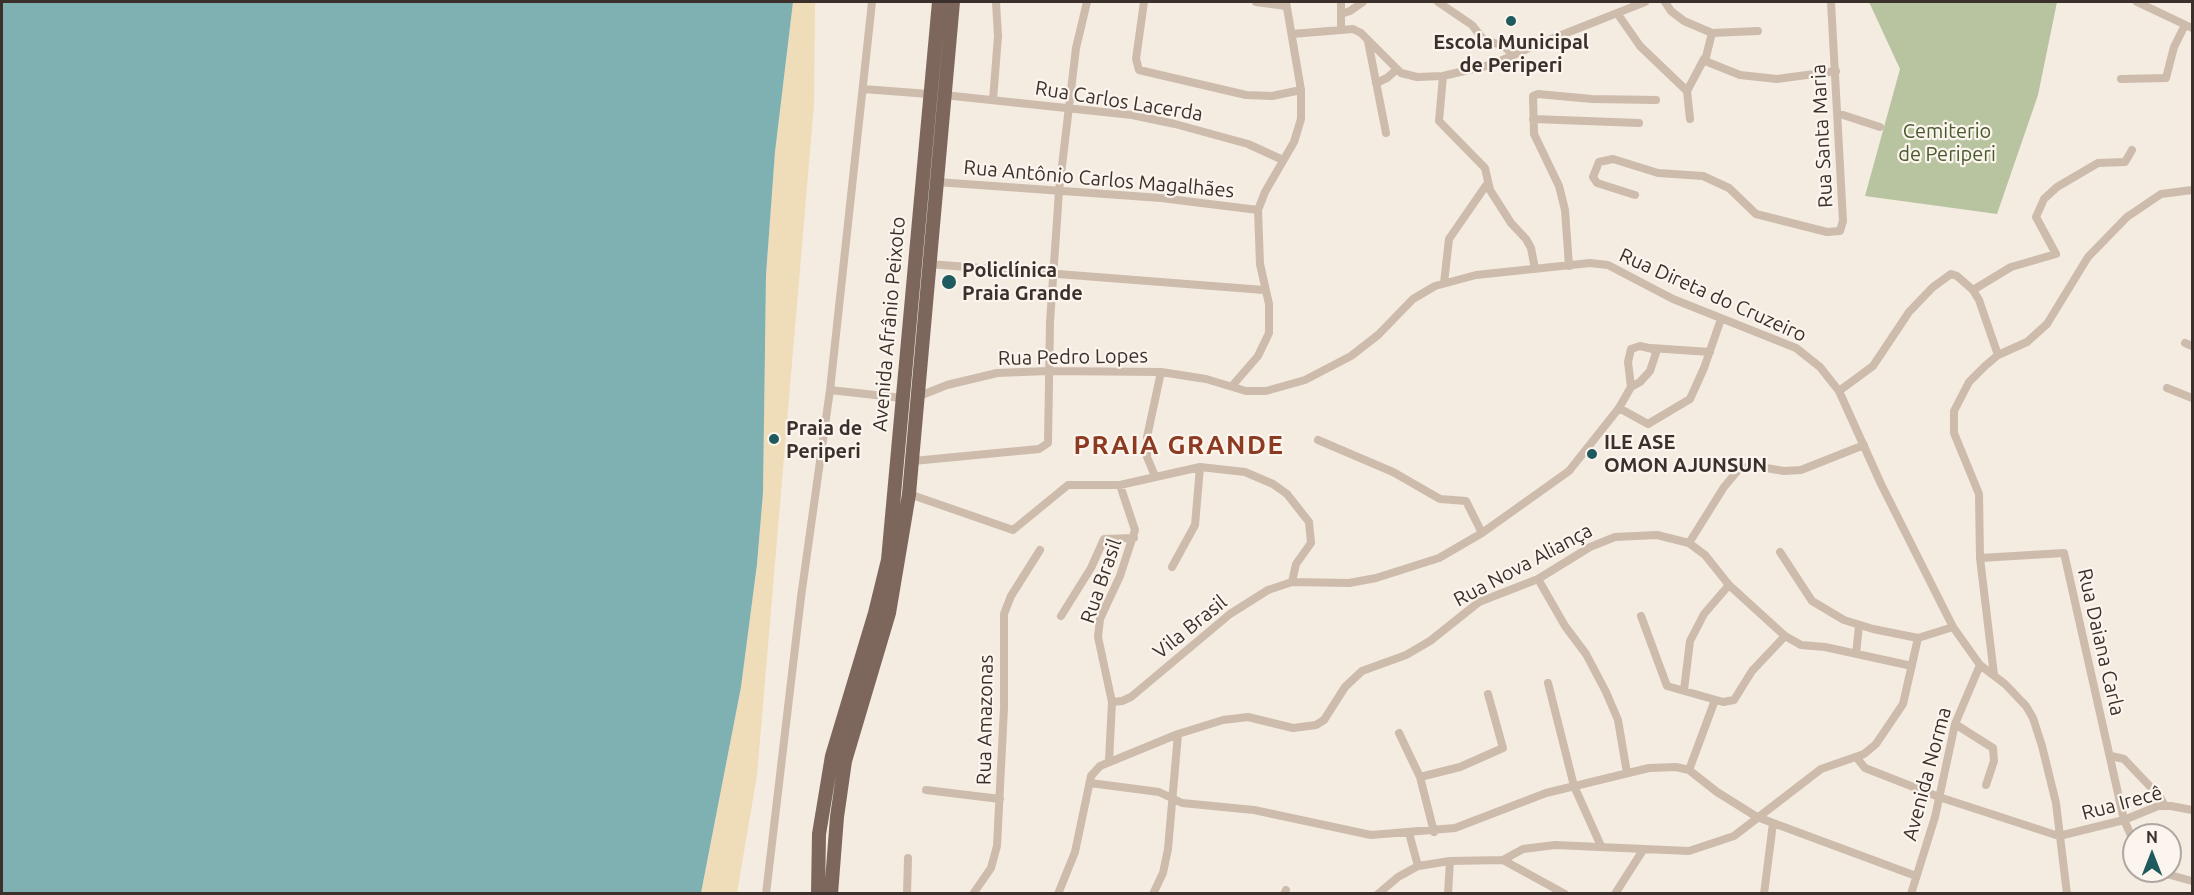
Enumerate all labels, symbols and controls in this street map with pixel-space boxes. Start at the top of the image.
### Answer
marker: Escola Municipal de Periperi [1504,14,1518,28]
place label: Escola Municipal de Periperi [1433,30,1589,77]
street label: Rua Santa Maria [1806,63,1838,209]
street label: Rua Carlos Lacerda [1033,76,1205,126]
park label: Cemiterio de Periperi [1898,119,1996,166]
street label: Rua Antônio Carlos Magalhães [963,155,1235,203]
street label: Avenida Afrânio Peixoto [868,215,910,433]
street label: Rua Direta do Cruzeiro [1616,243,1810,347]
place label: Policlínica Praia Grande [962,258,1083,305]
marker: Policlínica Praia Grande [940,273,958,291]
street label: Rua Pedro Lopes [998,344,1148,370]
place label: Praia de Periperi [786,416,862,463]
district label: PRAIA GRANDE [1074,429,1284,461]
place label: ILE ASE OMON AJUNSUN [1604,430,1767,477]
marker: Praia de Periperi [767,432,781,446]
marker: ILE ASE OMON AJUNSUN [1585,447,1599,461]
street label: Rua Nova Aliança [1450,518,1596,612]
street label: Rua Brasil [1075,535,1127,627]
street label: Rua Daiana Carla [2072,566,2130,718]
street label: Vila Brasil [1148,590,1232,664]
street label: Rua Amazonas [972,655,998,785]
street label: Avenida Norma [1898,705,1956,843]
street label: Rua Irecê [2079,781,2165,825]
north arrow [2122,823,2182,883]
text: N [2146,828,2158,846]

